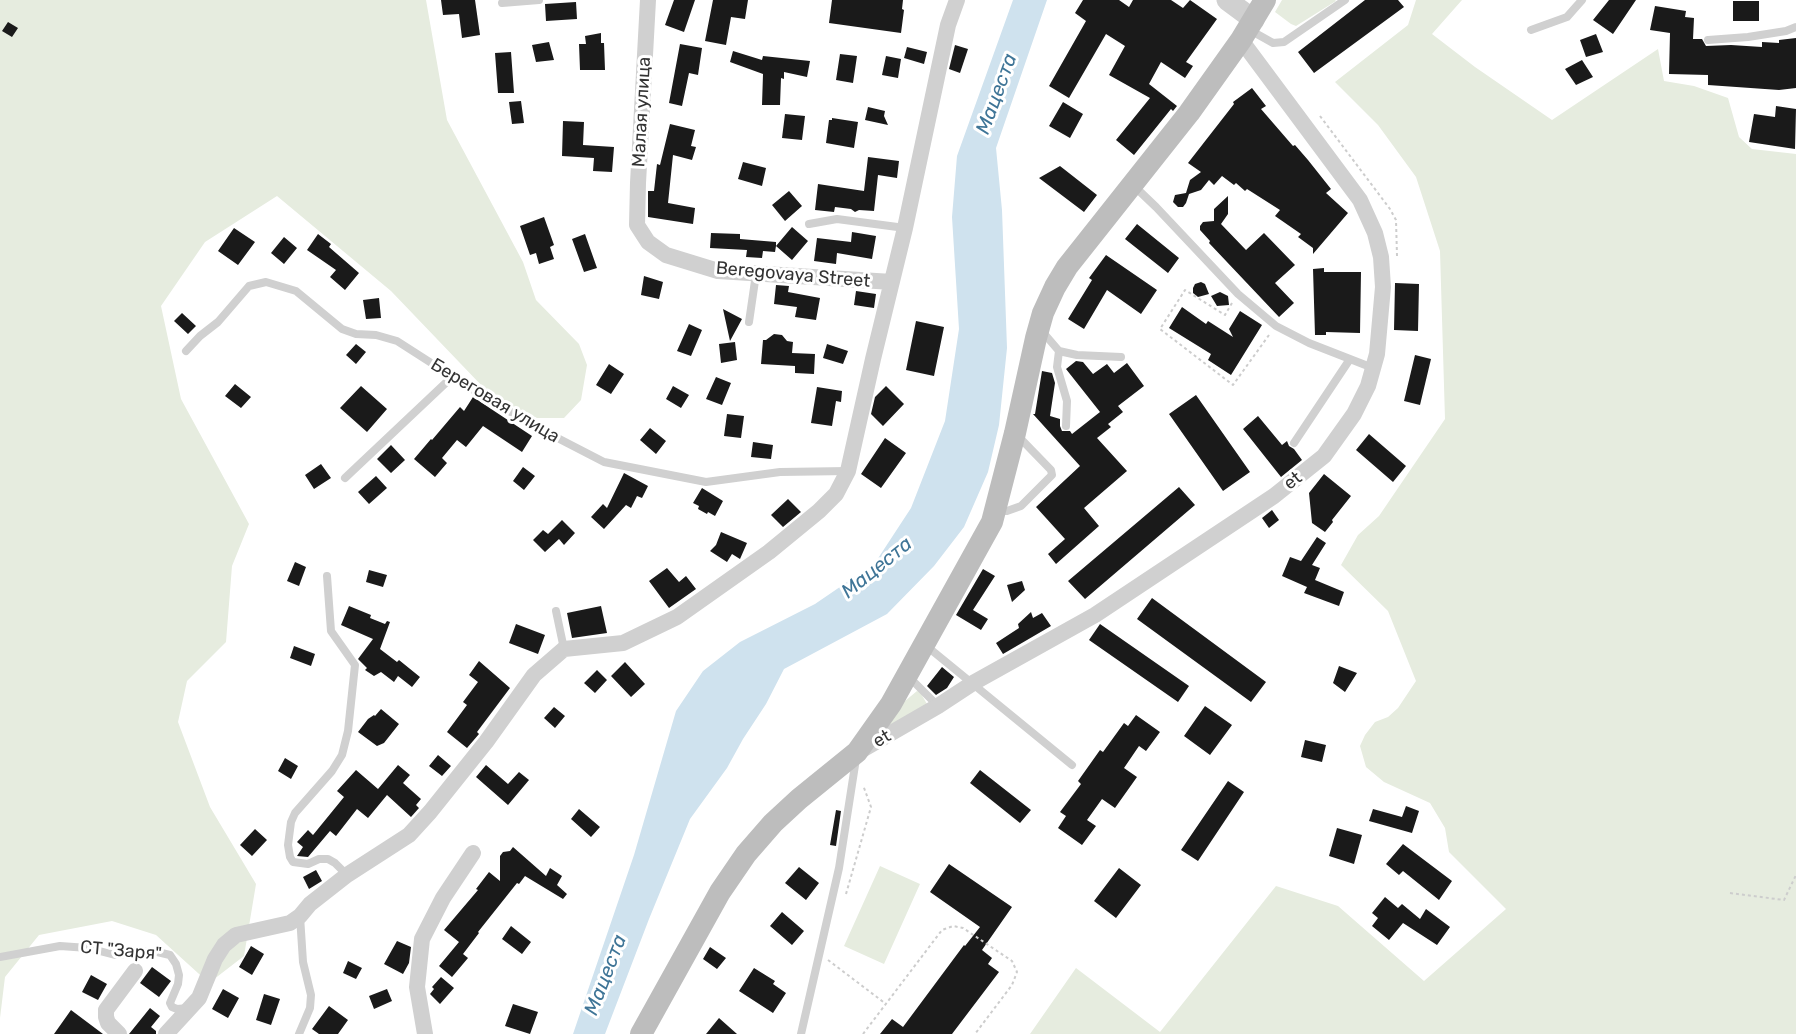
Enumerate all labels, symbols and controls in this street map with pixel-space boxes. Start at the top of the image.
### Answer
water label: Мацеста [971,50,1023,138]
street label: Малая улица [628,56,656,168]
street label: Beregovaya Street [715,257,871,293]
street label: Береговая улица [427,354,563,448]
street label: et [1280,467,1306,495]
water label: Мацеста [837,532,917,604]
street label: et [869,725,895,753]
water label: Мацеста [580,931,632,1019]
street label: СТ "Заря" [79,937,163,965]

